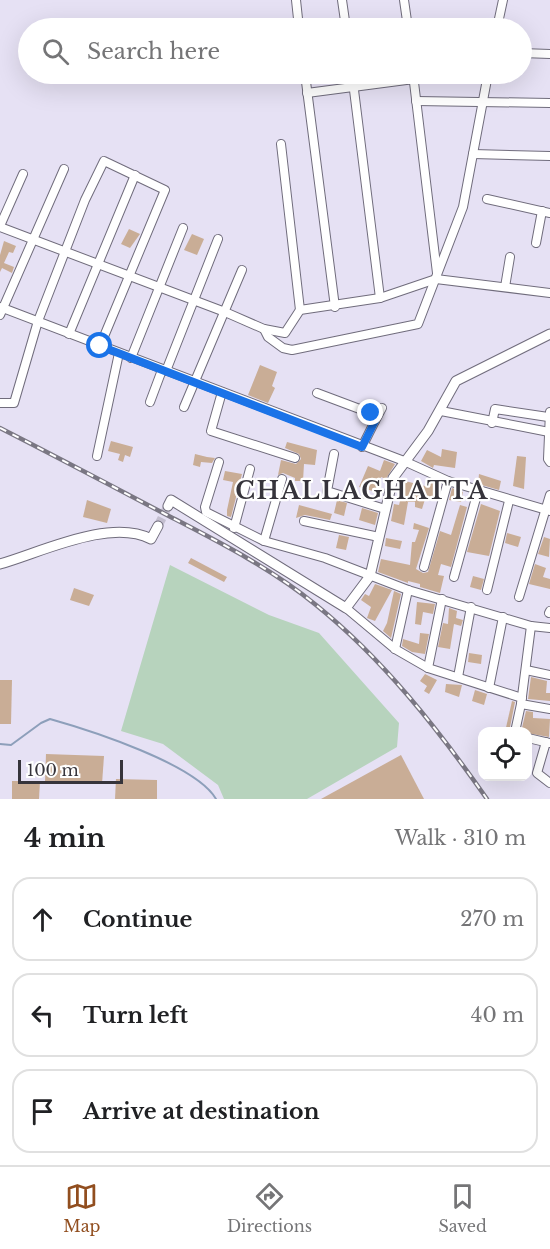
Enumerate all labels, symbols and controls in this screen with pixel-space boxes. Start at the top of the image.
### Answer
search box [18,18,532,84]
icon: search [39,35,72,68]
text: Search here [87,38,220,65]
route start [86,332,112,358]
route end [357,399,383,425]
district label: CHALLAGHATTA [235,476,489,505]
map controls [478,727,532,781]
button: locate [478,727,532,781]
scale bar [18,757,123,784]
text: 100 m [27,760,79,780]
text: 4 min [24,822,105,854]
text: Walk · 310 m [395,826,526,850]
icon: ahead [26,903,59,936]
text: Continue [83,906,192,933]
text: 270 m [460,907,524,931]
icon: left [26,999,59,1032]
text: Turn left [83,1002,188,1029]
text: 40 m [471,1003,524,1027]
icon: arrive [26,1095,59,1128]
text: Arrive at destination [83,1098,320,1125]
tab: Map [63,1180,100,1236]
tab: Directions [227,1180,312,1236]
tab: Saved [438,1180,487,1236]

